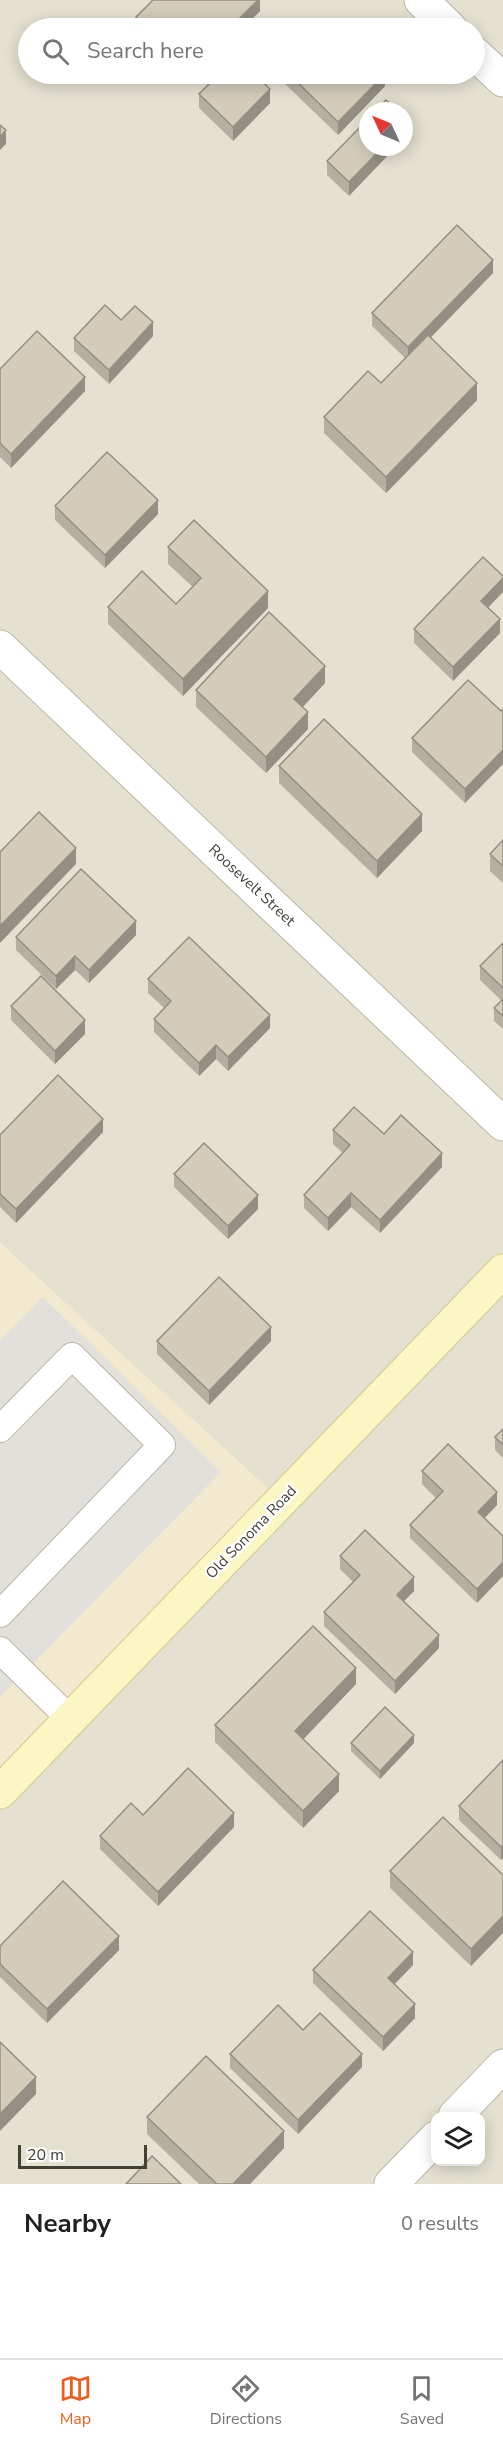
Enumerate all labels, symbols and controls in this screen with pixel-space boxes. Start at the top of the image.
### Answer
search box [18,18,485,84]
icon: search [39,35,72,68]
text: Search here [87,36,204,66]
north arrow [359,102,413,156]
street label: Roosevelt Street [204,840,300,931]
street label: Old Sonoma Road [201,1481,301,1583]
map controls [431,2112,485,2166]
button: layers [431,2112,485,2166]
scale bar [18,2142,147,2170]
text: 20 m [27,2144,64,2166]
text: Nearby [24,2206,111,2241]
text: 0 results [401,2210,479,2237]
tab: Map [59,2372,92,2430]
tab: Directions [210,2372,282,2430]
tab: Saved [400,2372,444,2430]

